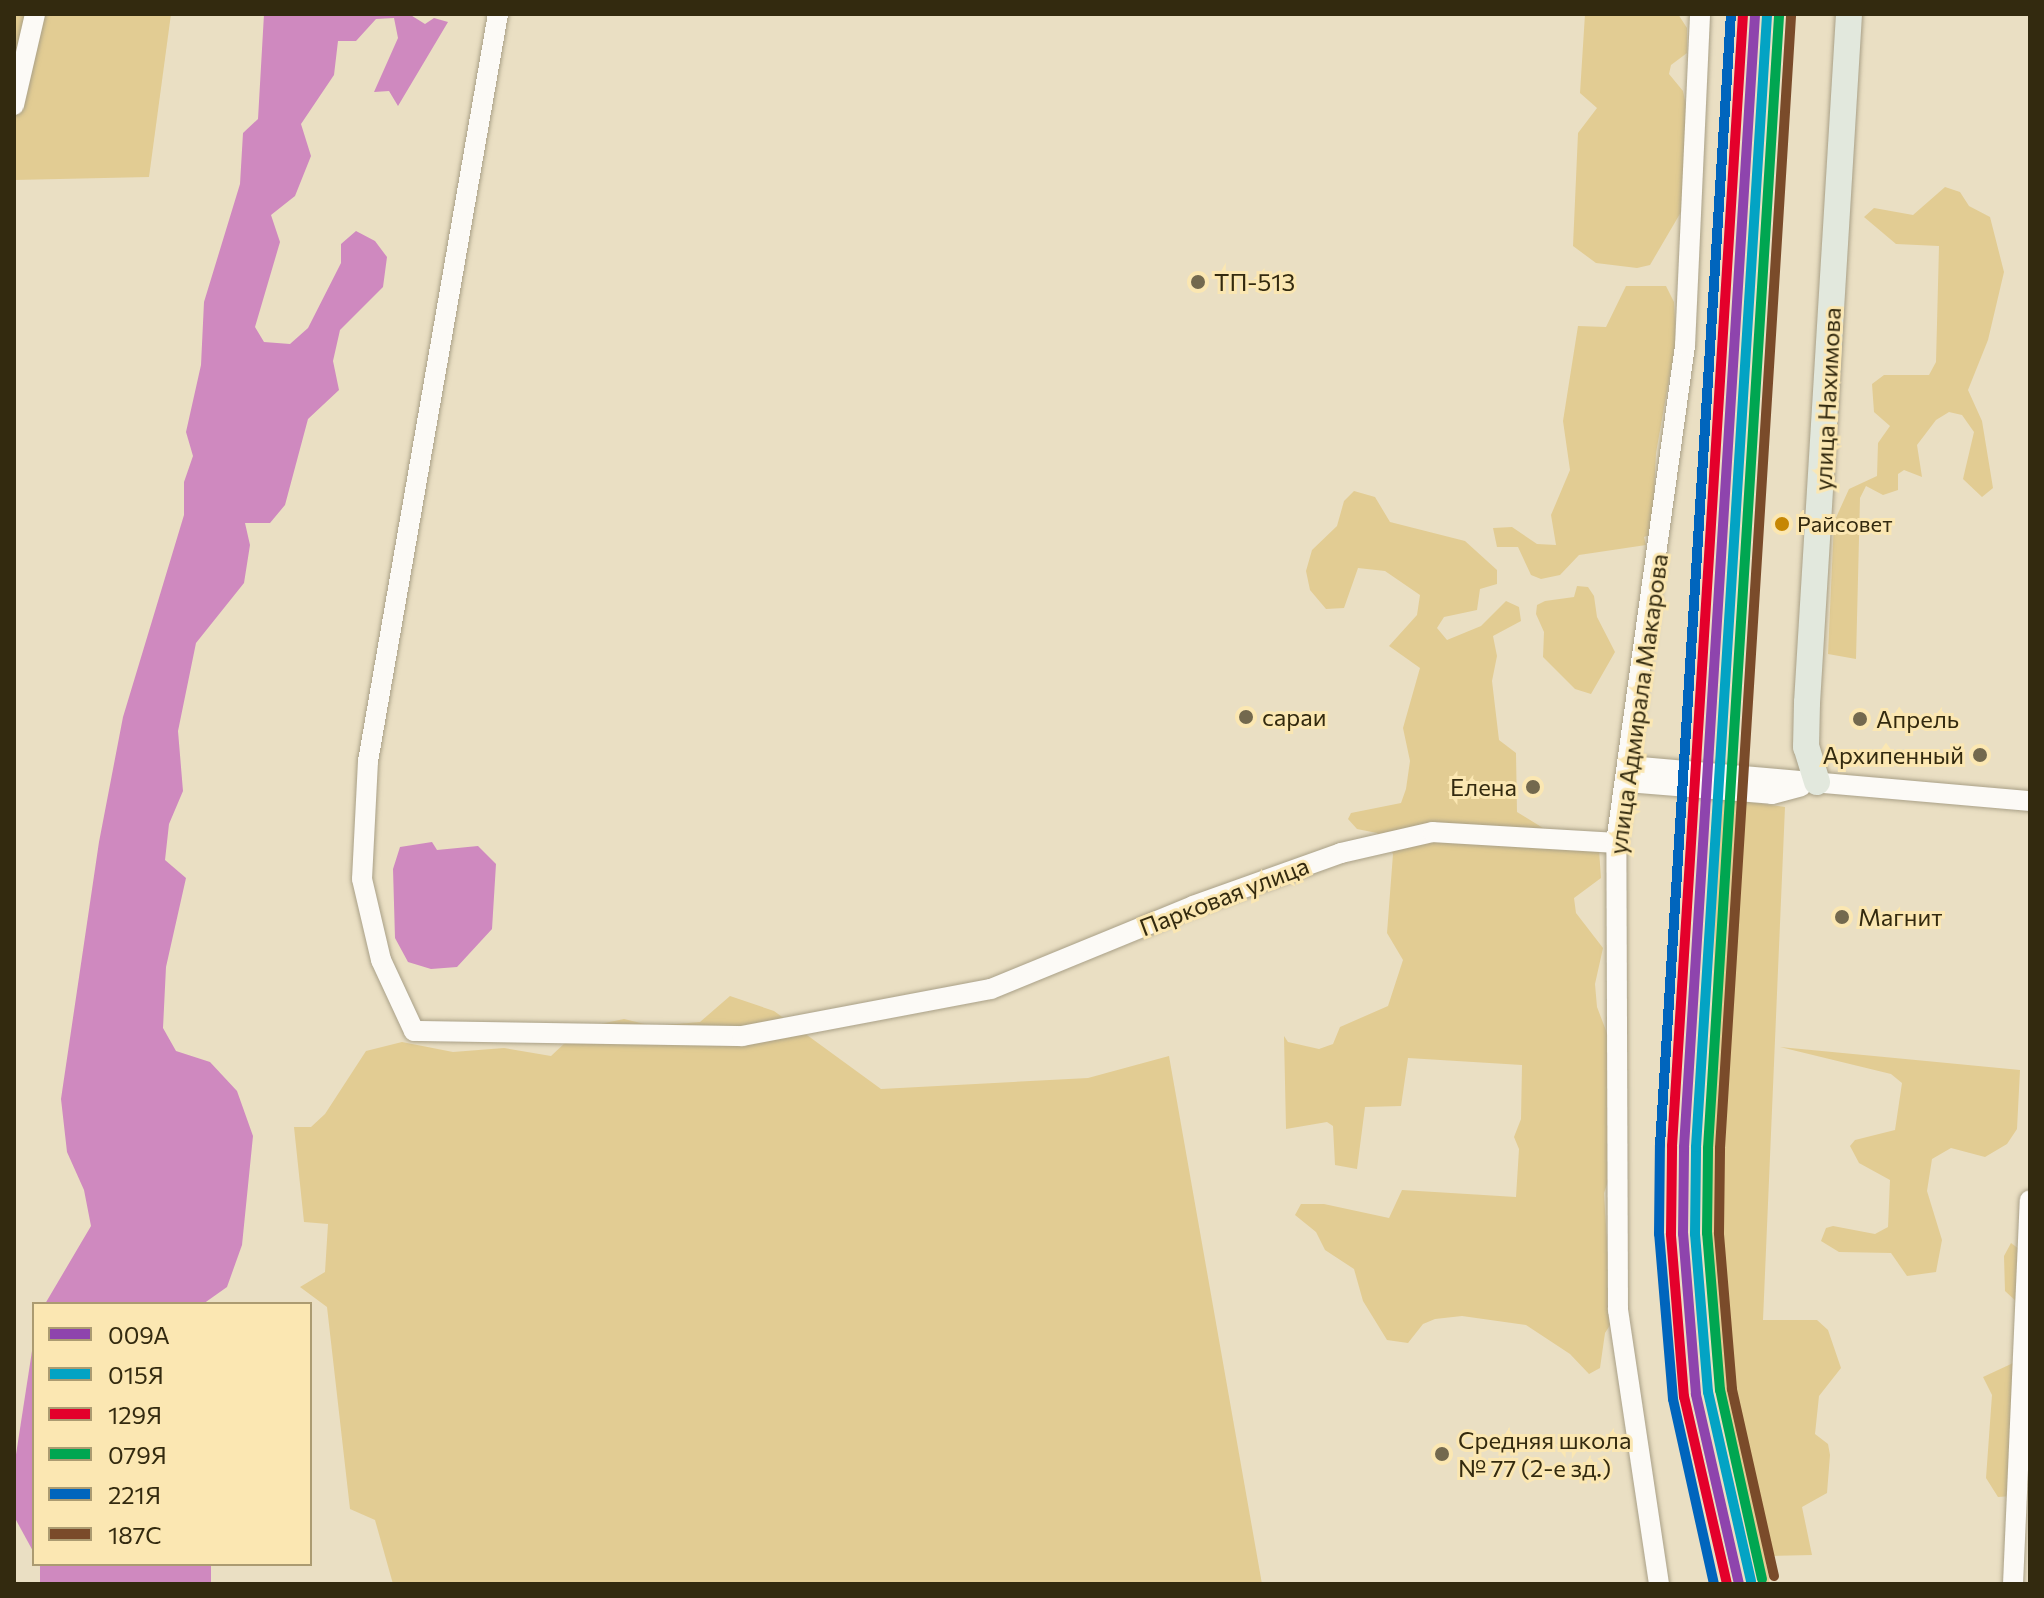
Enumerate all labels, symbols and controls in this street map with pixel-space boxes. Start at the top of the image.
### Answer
place label: ТП-513 [1214,268,1295,296]
marker: ТП-513 [1189,273,1207,291]
street label: улица Нахимова [1808,306,1846,492]
place label: Райсовет [1797,511,1892,537]
marker: Райсовет [1774,516,1790,532]
street label: улица Адмирала Макарова [1603,552,1673,856]
place label: сараи [1262,703,1327,731]
place label: Апрель [1876,705,1959,733]
marker: сараи [1237,708,1255,726]
marker: Апрель [1851,710,1869,728]
place label: Архипенный [1823,741,1964,769]
marker: Архипенный [1971,746,1989,764]
place label: Елена [1450,773,1517,801]
marker: Елена [1524,778,1542,796]
street label: Парковая улица [1135,850,1313,942]
place label: Магнит [1858,903,1942,931]
marker: Магнит [1833,908,1851,926]
legend [32,1302,312,1566]
text: 009А [108,1320,170,1349]
text: 015Я [108,1360,164,1389]
text: 129Я [108,1400,162,1429]
place label: Средняя школа № 77 (2-е зд.) [1458,1426,1631,1482]
text: 079Я [108,1440,167,1469]
marker: Средняя школа № 77 (2-е зд.) [1433,1445,1451,1463]
text: 221Я [108,1480,161,1509]
text: 187С [108,1520,162,1549]

